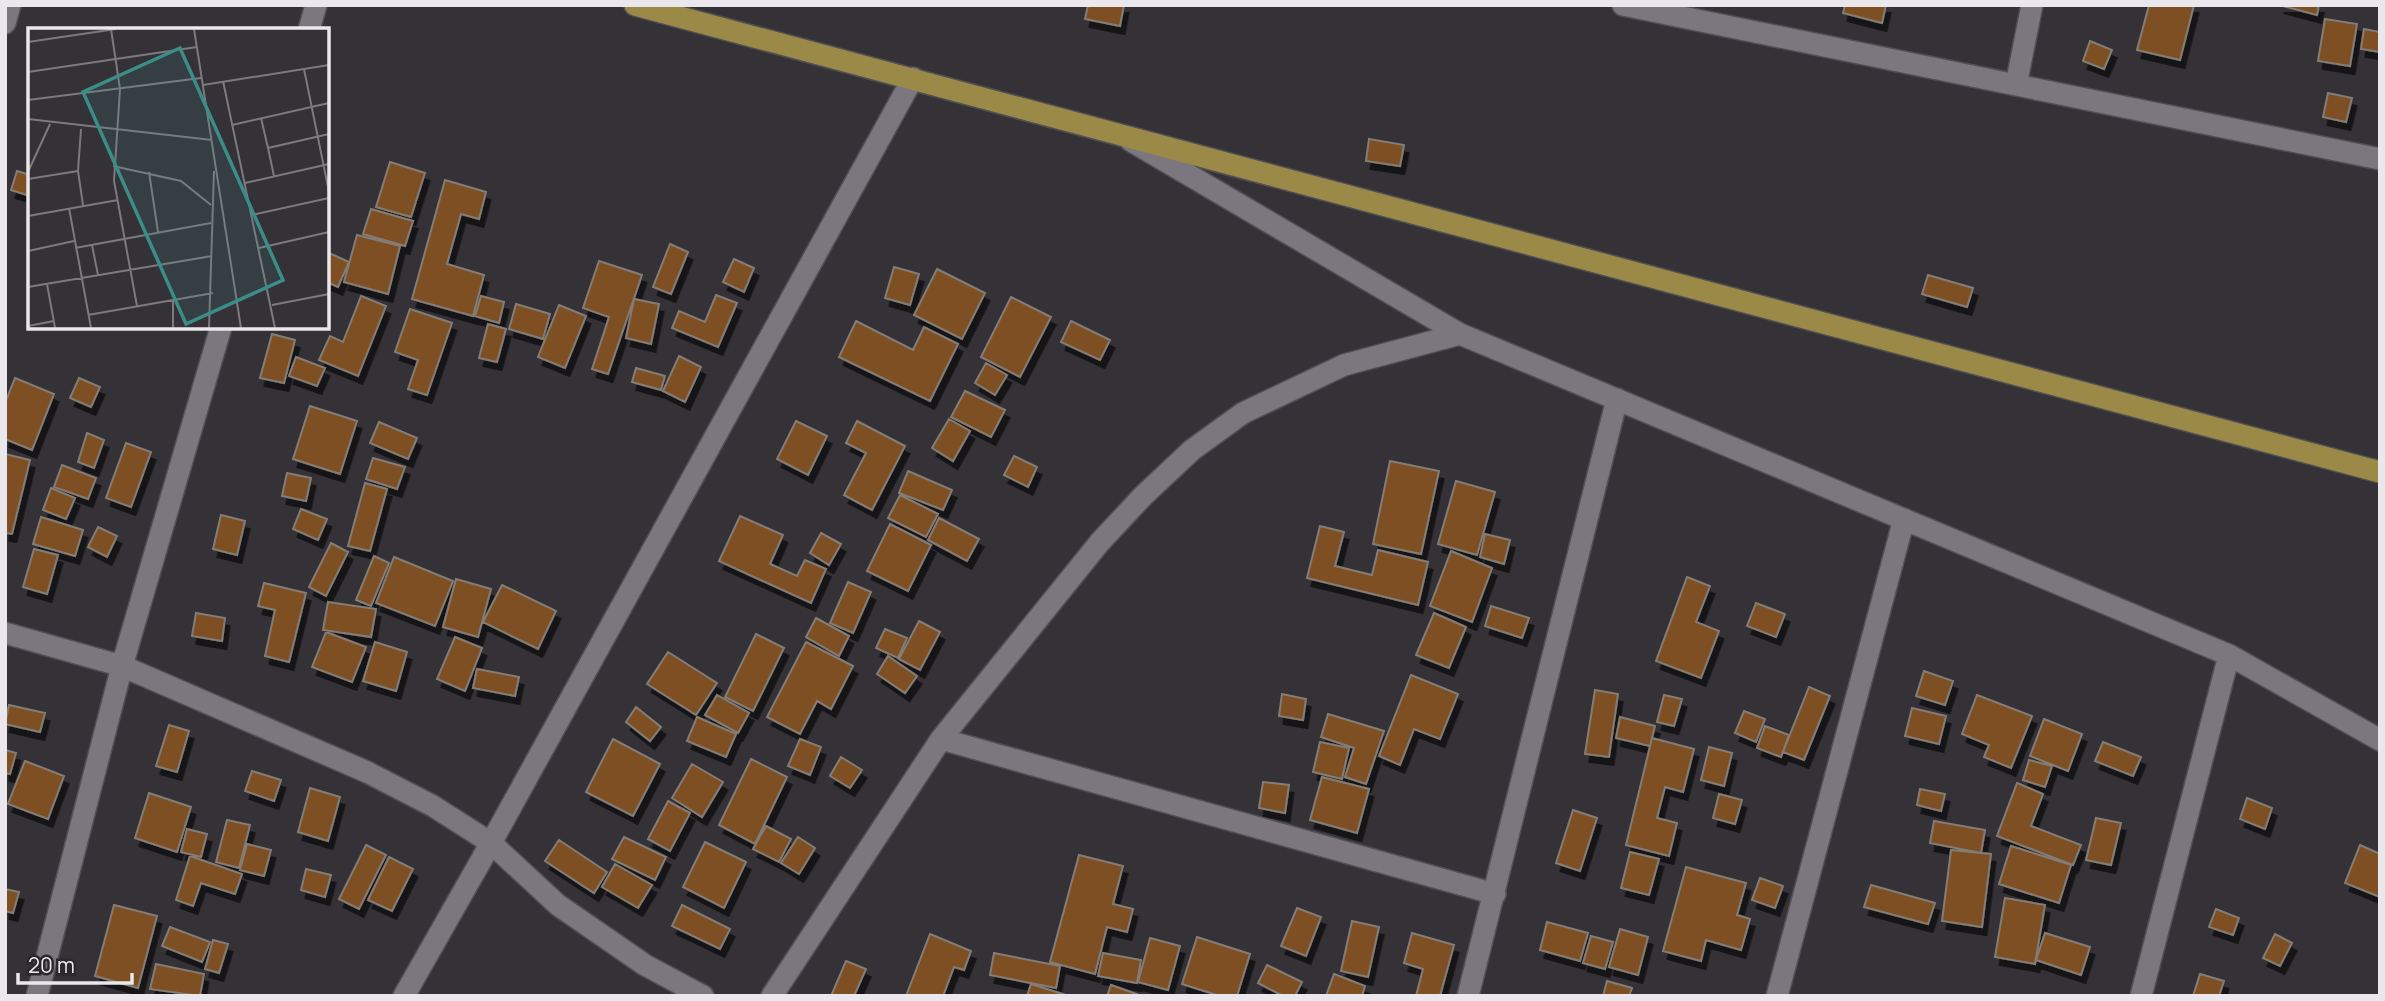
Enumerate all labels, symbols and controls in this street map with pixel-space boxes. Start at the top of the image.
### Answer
inset map [28,28,329,329]
scale bar [18,942,131,986]
text: 20 m [28,951,75,979]

